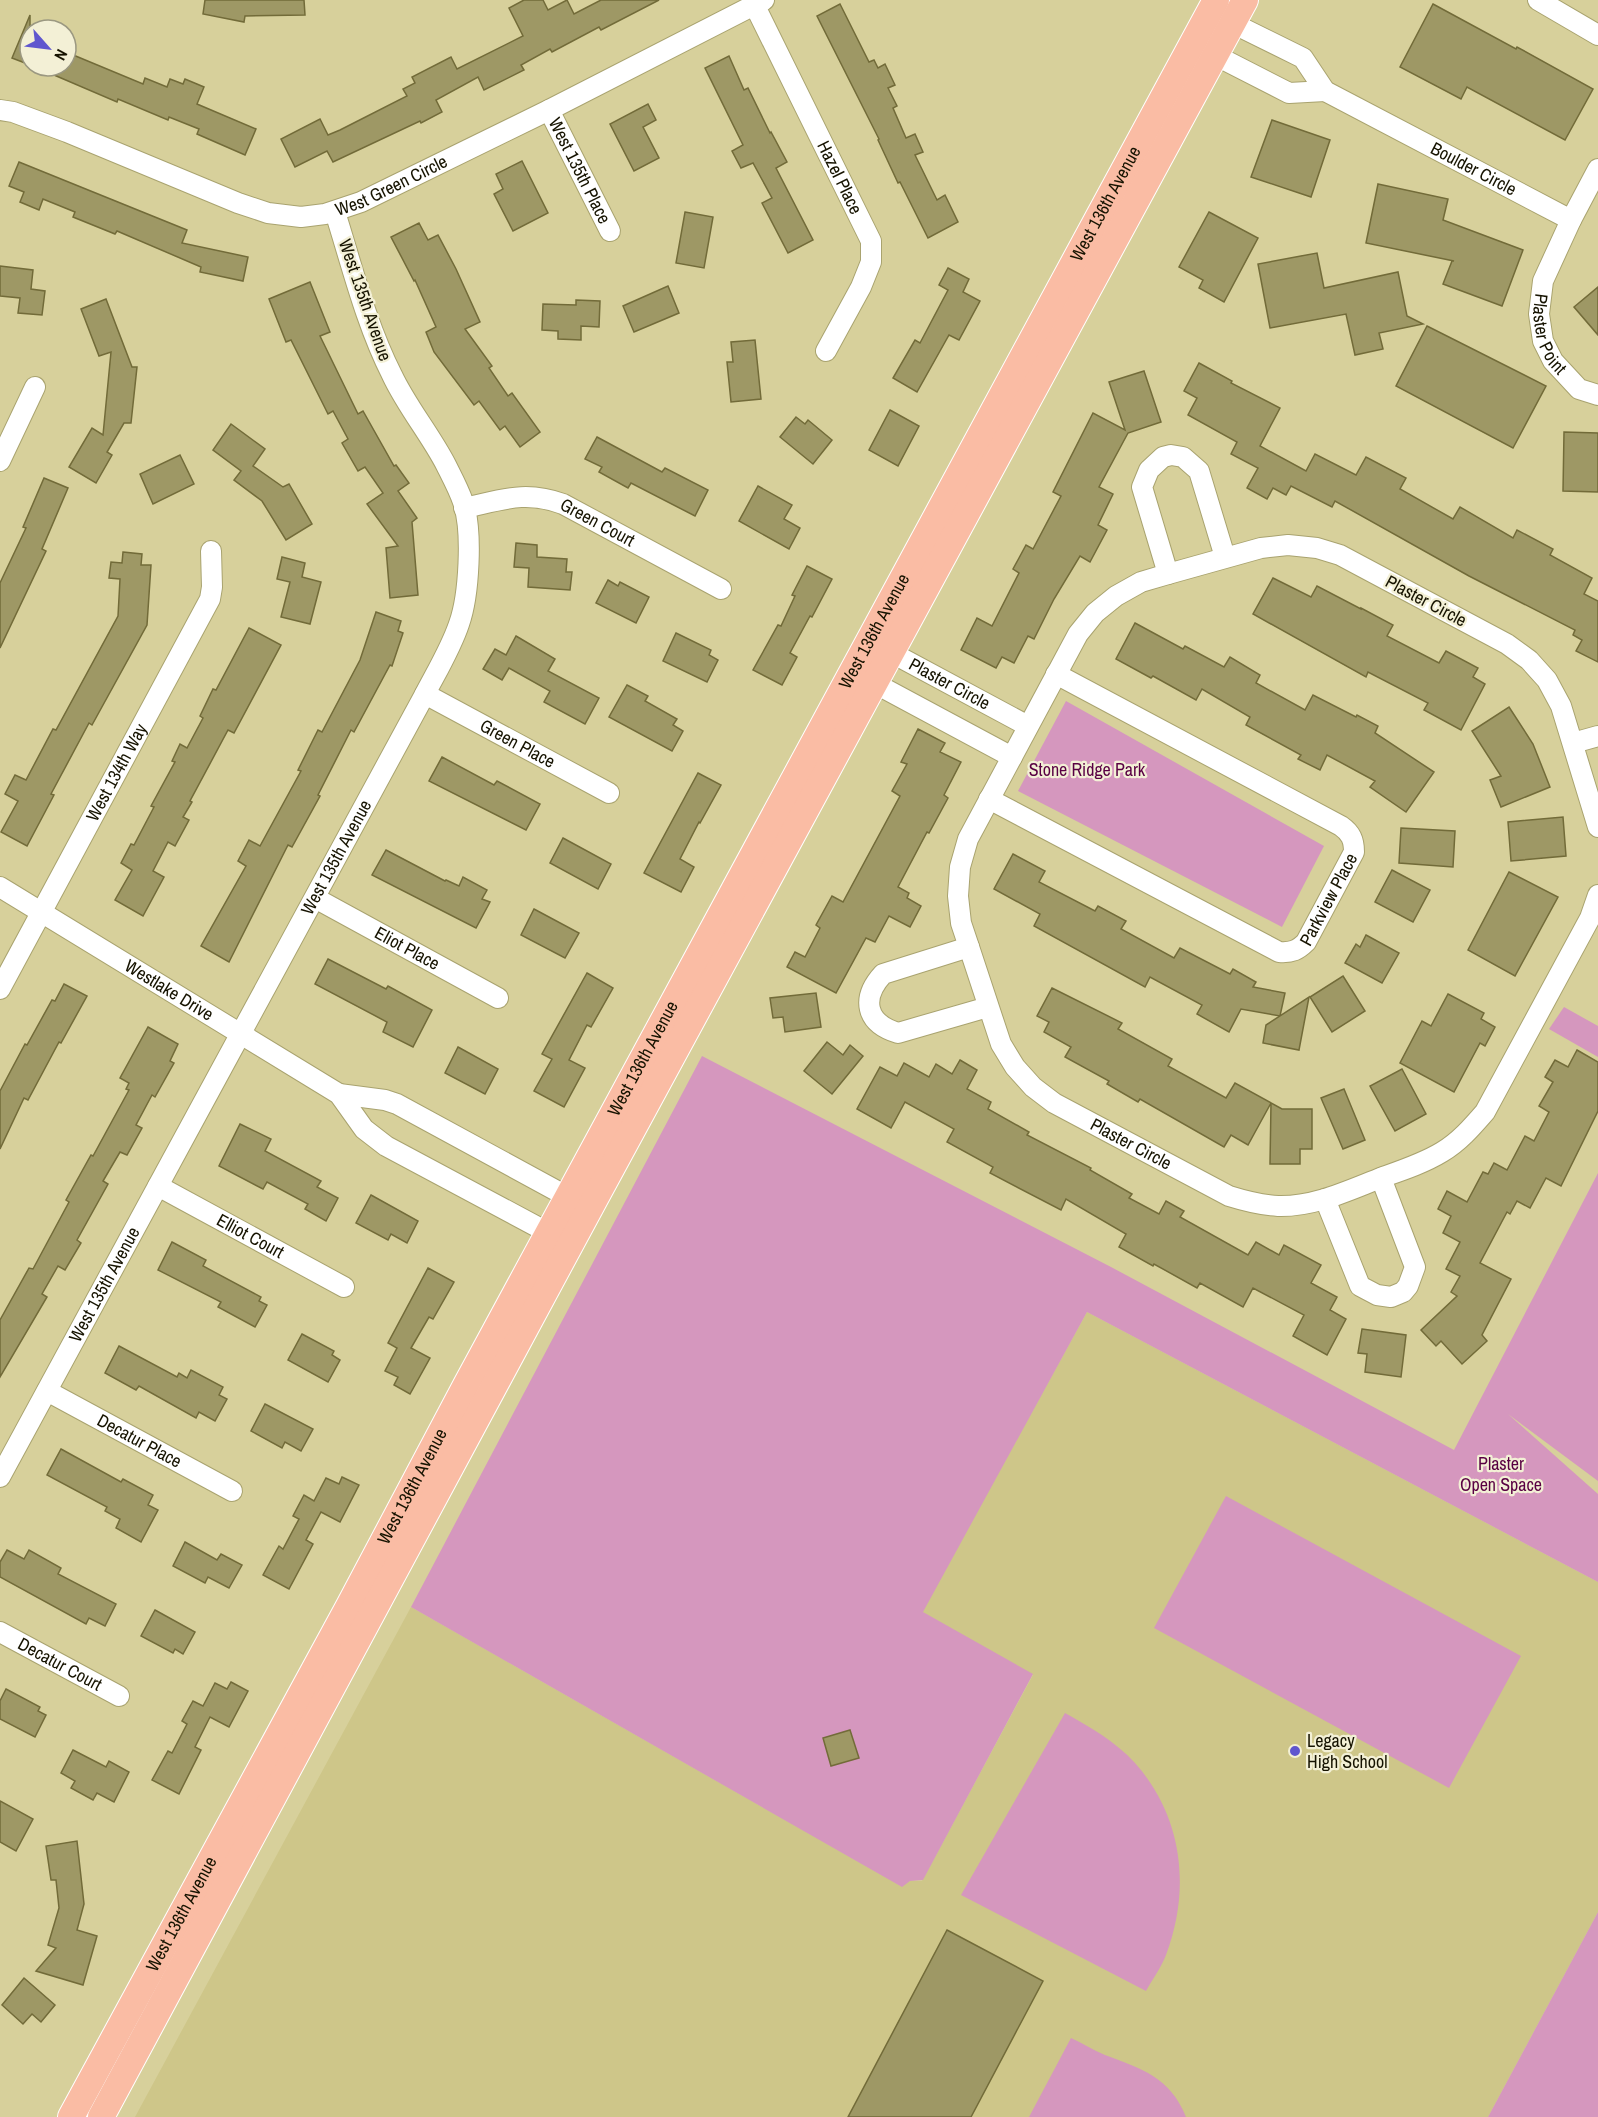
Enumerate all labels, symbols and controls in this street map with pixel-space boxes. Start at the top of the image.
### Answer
north arrow [18,18,78,78]
text: N [49,46,73,64]
street label: West 135th Place [543,113,617,228]
street label: Hazel Place [811,136,869,218]
street label: Boulder Circle [1427,136,1521,201]
street label: West 136th Avenue [1064,142,1147,266]
street label: West Green Circle [332,149,451,222]
street label: West 135th Avenue [333,235,398,364]
street label: Plaster Point [1527,292,1572,380]
street label: Green Court [556,492,639,552]
street label: West 136th Avenue [832,569,915,693]
street label: Plaster Circle [1381,569,1471,632]
street label: Plaster Circle [905,651,995,715]
street label: Green Place [476,713,560,774]
street label: West 134th Way [80,718,153,825]
park label: Stone Ridge Park [1029,757,1146,782]
street label: West 135th Avenue [294,795,377,919]
street label: Parkview Place [1293,848,1363,950]
street label: Eliot Place [370,920,444,976]
street label: Westlake Drive [120,953,218,1026]
street label: West 136th Avenue [601,996,684,1120]
street label: Plaster Circle [1086,1112,1176,1175]
street label: Elliot Court [212,1207,289,1264]
street label: West 135th Avenue [63,1222,145,1346]
street label: Decatur Place [93,1407,186,1474]
street label: West 136th Avenue [371,1424,453,1548]
park label: Plaster Open Space [1460,1451,1542,1497]
street label: Decatur Court [14,1631,107,1697]
place label: Legacy High School [1307,1728,1387,1774]
marker: Legacy High School [1288,1744,1302,1758]
street label: West 136th Avenue [139,1852,222,1976]

